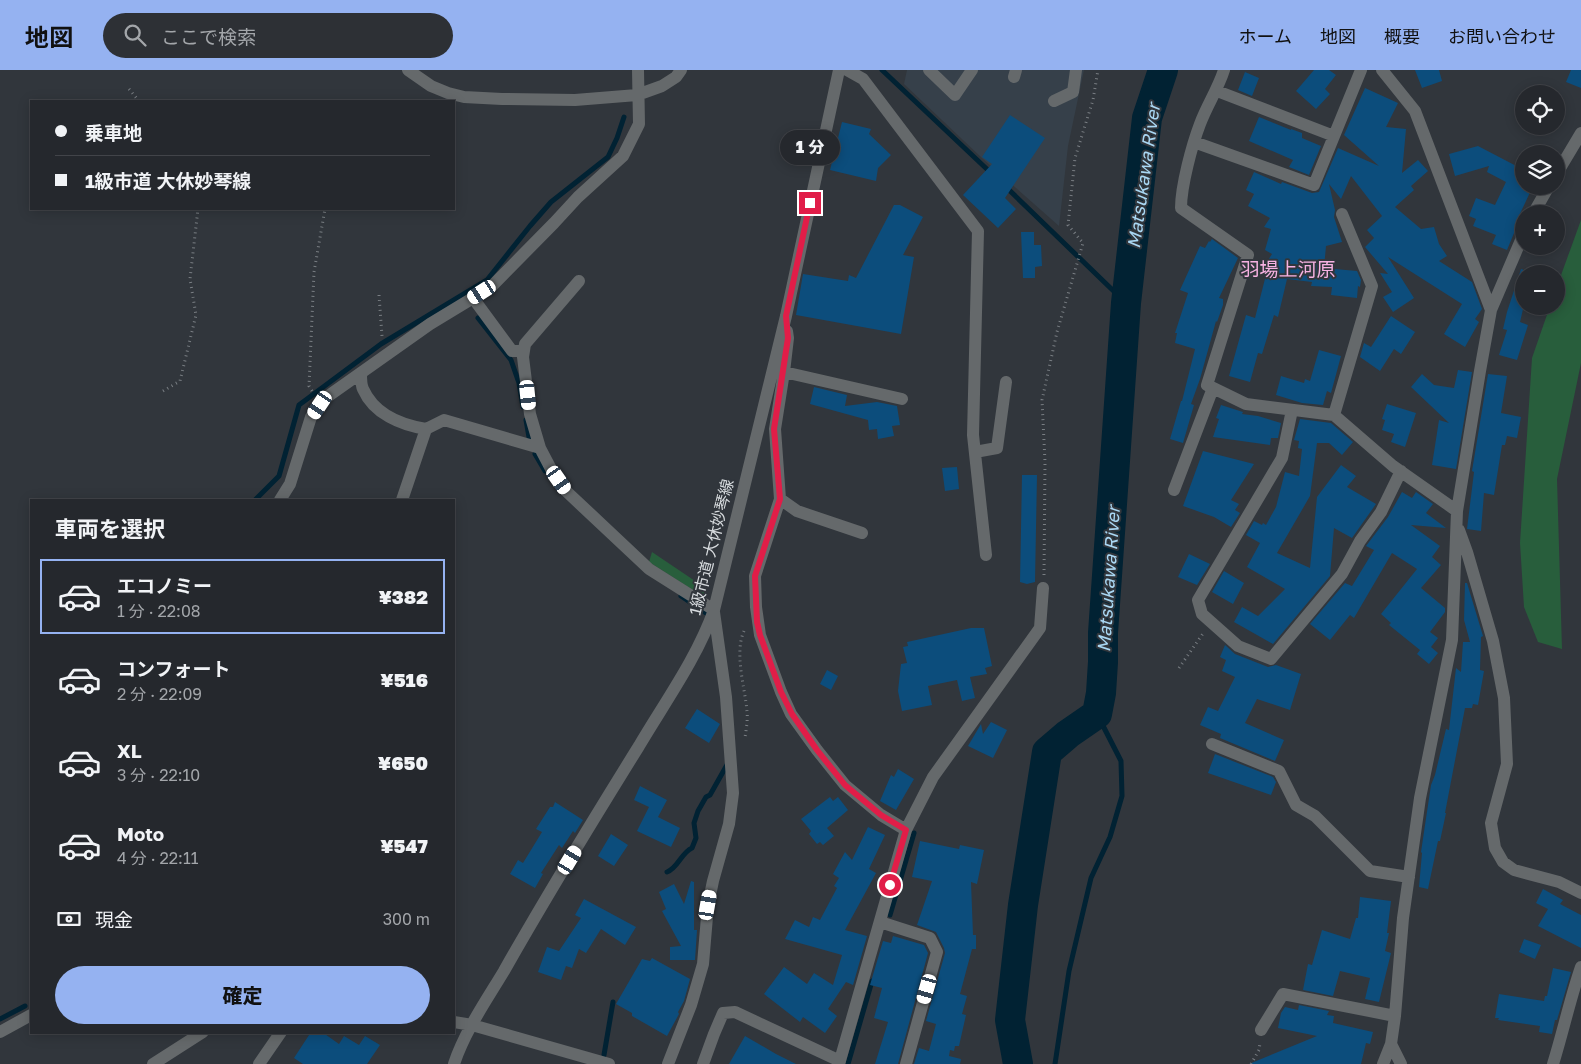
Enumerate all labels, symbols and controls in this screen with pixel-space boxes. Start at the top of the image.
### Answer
search box [103,13,453,58]
icon: search [121,21,149,49]
text: 地図 [25,22,73,51]
text: ここで検索 [161,25,256,48]
text: ホーム [1239,25,1292,47]
text: 地図 [1320,25,1356,47]
text: 概要 [1384,25,1420,47]
text: お問い合わせ [1448,25,1556,47]
map controls [1515,85,1565,315]
button: locate [1515,85,1565,135]
water label: Matsukawa River [1122,99,1164,250]
text: 乗車地 [85,121,142,144]
callout: 1 分 [780,131,840,166]
text: 1 分 [796,137,824,157]
button: layers [1515,145,1565,195]
text: 1級市道 大休妙琴線 [85,169,252,192]
route end [799,192,821,214]
button: + [1515,205,1565,255]
district label: 羽場上河原 [1240,257,1336,280]
button: − [1515,265,1565,315]
car [465,278,498,306]
car [518,379,537,411]
car [305,388,334,422]
car [544,463,573,497]
street label: 1級市道 大休妙琴線 [684,477,738,617]
water label: Matsukawa River [1092,502,1124,653]
text: 車両を選択 [55,515,165,542]
icon: car [57,574,102,619]
text: エコノミー [117,574,212,597]
text: ¥382 [378,585,428,608]
text: 1 分 · 22:08 [117,601,201,621]
icon: car [57,657,102,702]
text: コンフォート [117,657,230,680]
text: ¥516 [380,668,428,691]
text: 2 分 · 22:09 [117,684,202,704]
text: XL [117,739,142,762]
icon: car [57,740,102,785]
text: ¥650 [378,751,428,774]
text: 3 分 · 22:10 [117,765,200,785]
text: Moto [117,822,164,845]
icon: car [57,823,102,868]
text: ¥547 [380,834,428,857]
car [555,843,584,877]
text: 4 分 · 22:11 [117,848,198,868]
route start [879,874,901,896]
car [698,889,717,921]
icon: cash [55,905,83,933]
text: 現金 [95,908,133,931]
text: 300 m [383,909,430,929]
button: 確定 [55,966,430,1024]
car [915,973,938,1005]

